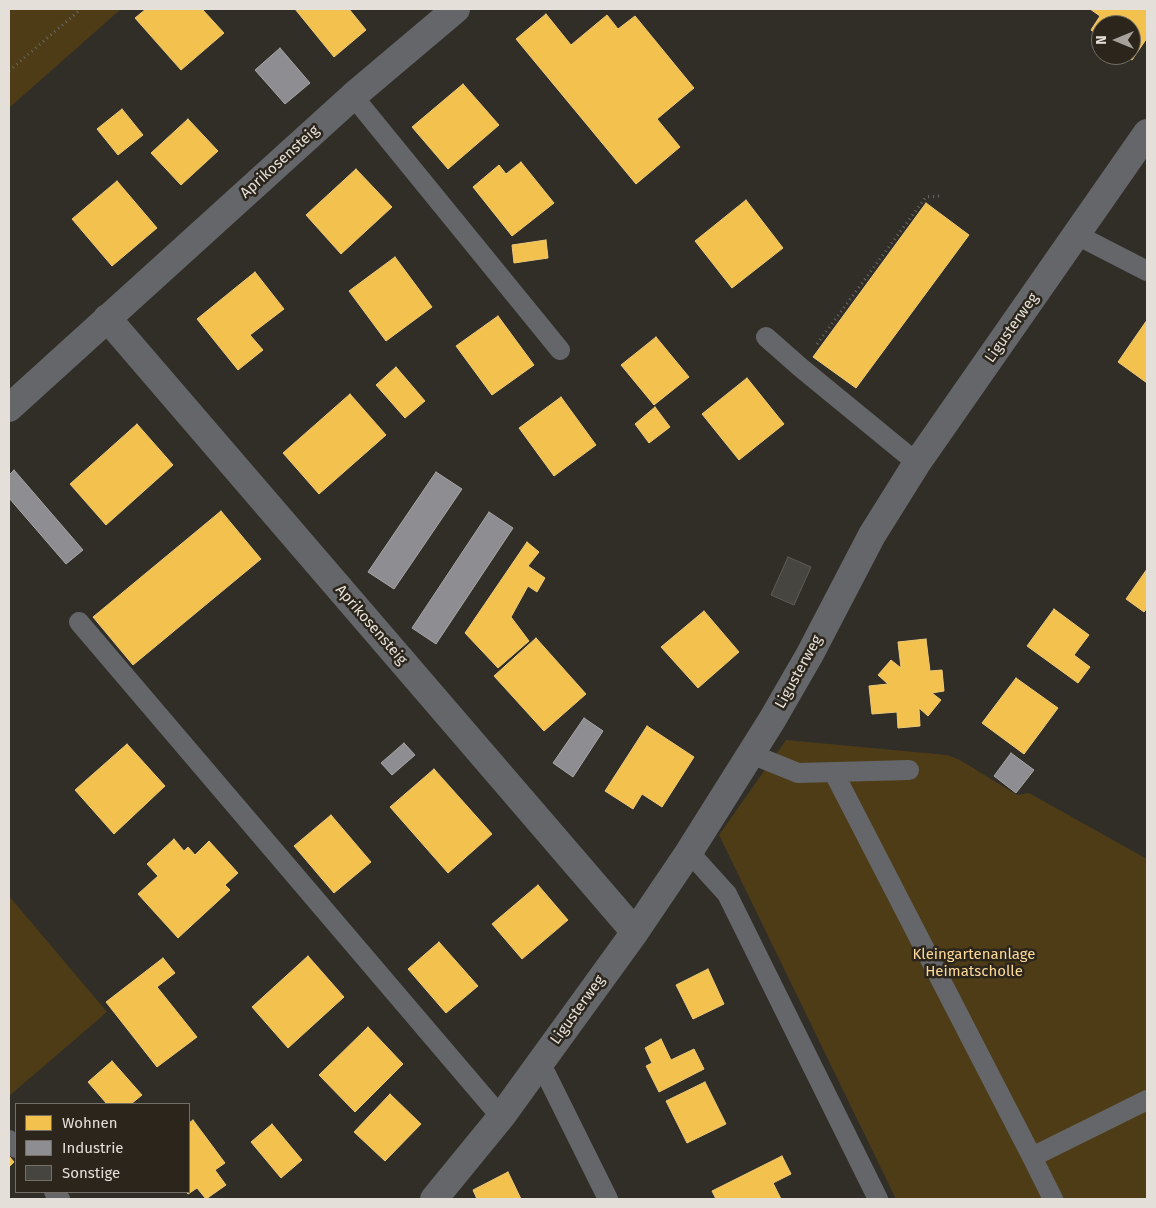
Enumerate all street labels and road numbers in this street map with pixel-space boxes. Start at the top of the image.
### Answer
street label: Aprikosensteig [237,122,323,202]
street label: Ligusterweg [981,290,1043,366]
street label: Aprikosensteig [331,581,411,669]
street label: Ligusterweg [772,632,826,712]
street label: Ligusterweg [547,972,609,1048]

